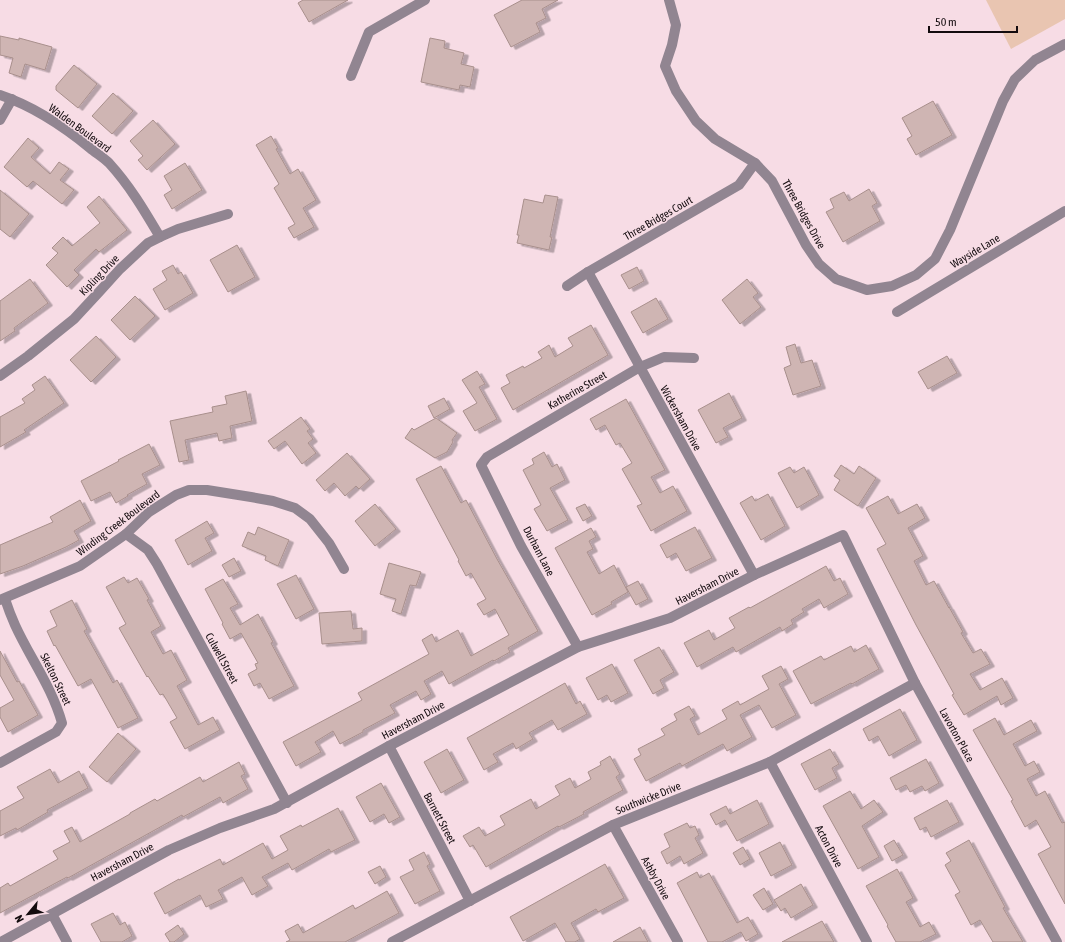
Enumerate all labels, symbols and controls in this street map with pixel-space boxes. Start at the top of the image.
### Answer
scale bar [929,8,1017,34]
text: 50 m [935,15,957,29]
street label: Walden Boulevard [47,101,113,155]
street label: Three Bridges Drive [780,177,828,251]
street label: Three Bridges Court [621,193,695,243]
street label: Wayside Lane [948,232,1002,270]
street label: Kipling Drive [77,252,121,298]
street label: Katherine Street [546,368,608,412]
street label: Wickersham Drive [658,383,704,453]
street label: Winding Creek Boulevard [74,488,162,558]
street label: Durham Lane [521,524,557,578]
street label: Haversham Drive [673,565,741,607]
street label: Culwell Street [203,631,241,685]
street label: Skelton Street [38,651,74,707]
street label: Haversham Drive [380,698,446,742]
street label: Lavorton Place [937,706,977,764]
street label: Southwicke Drive [614,779,682,817]
street label: Barnett Street [422,791,458,845]
street label: Acton Drive [813,823,845,869]
street label: Haversham Drive [89,840,155,884]
street label: Ashby Drive [639,854,673,902]
north arrow [8,894,48,934]
text: N [12,913,26,925]

